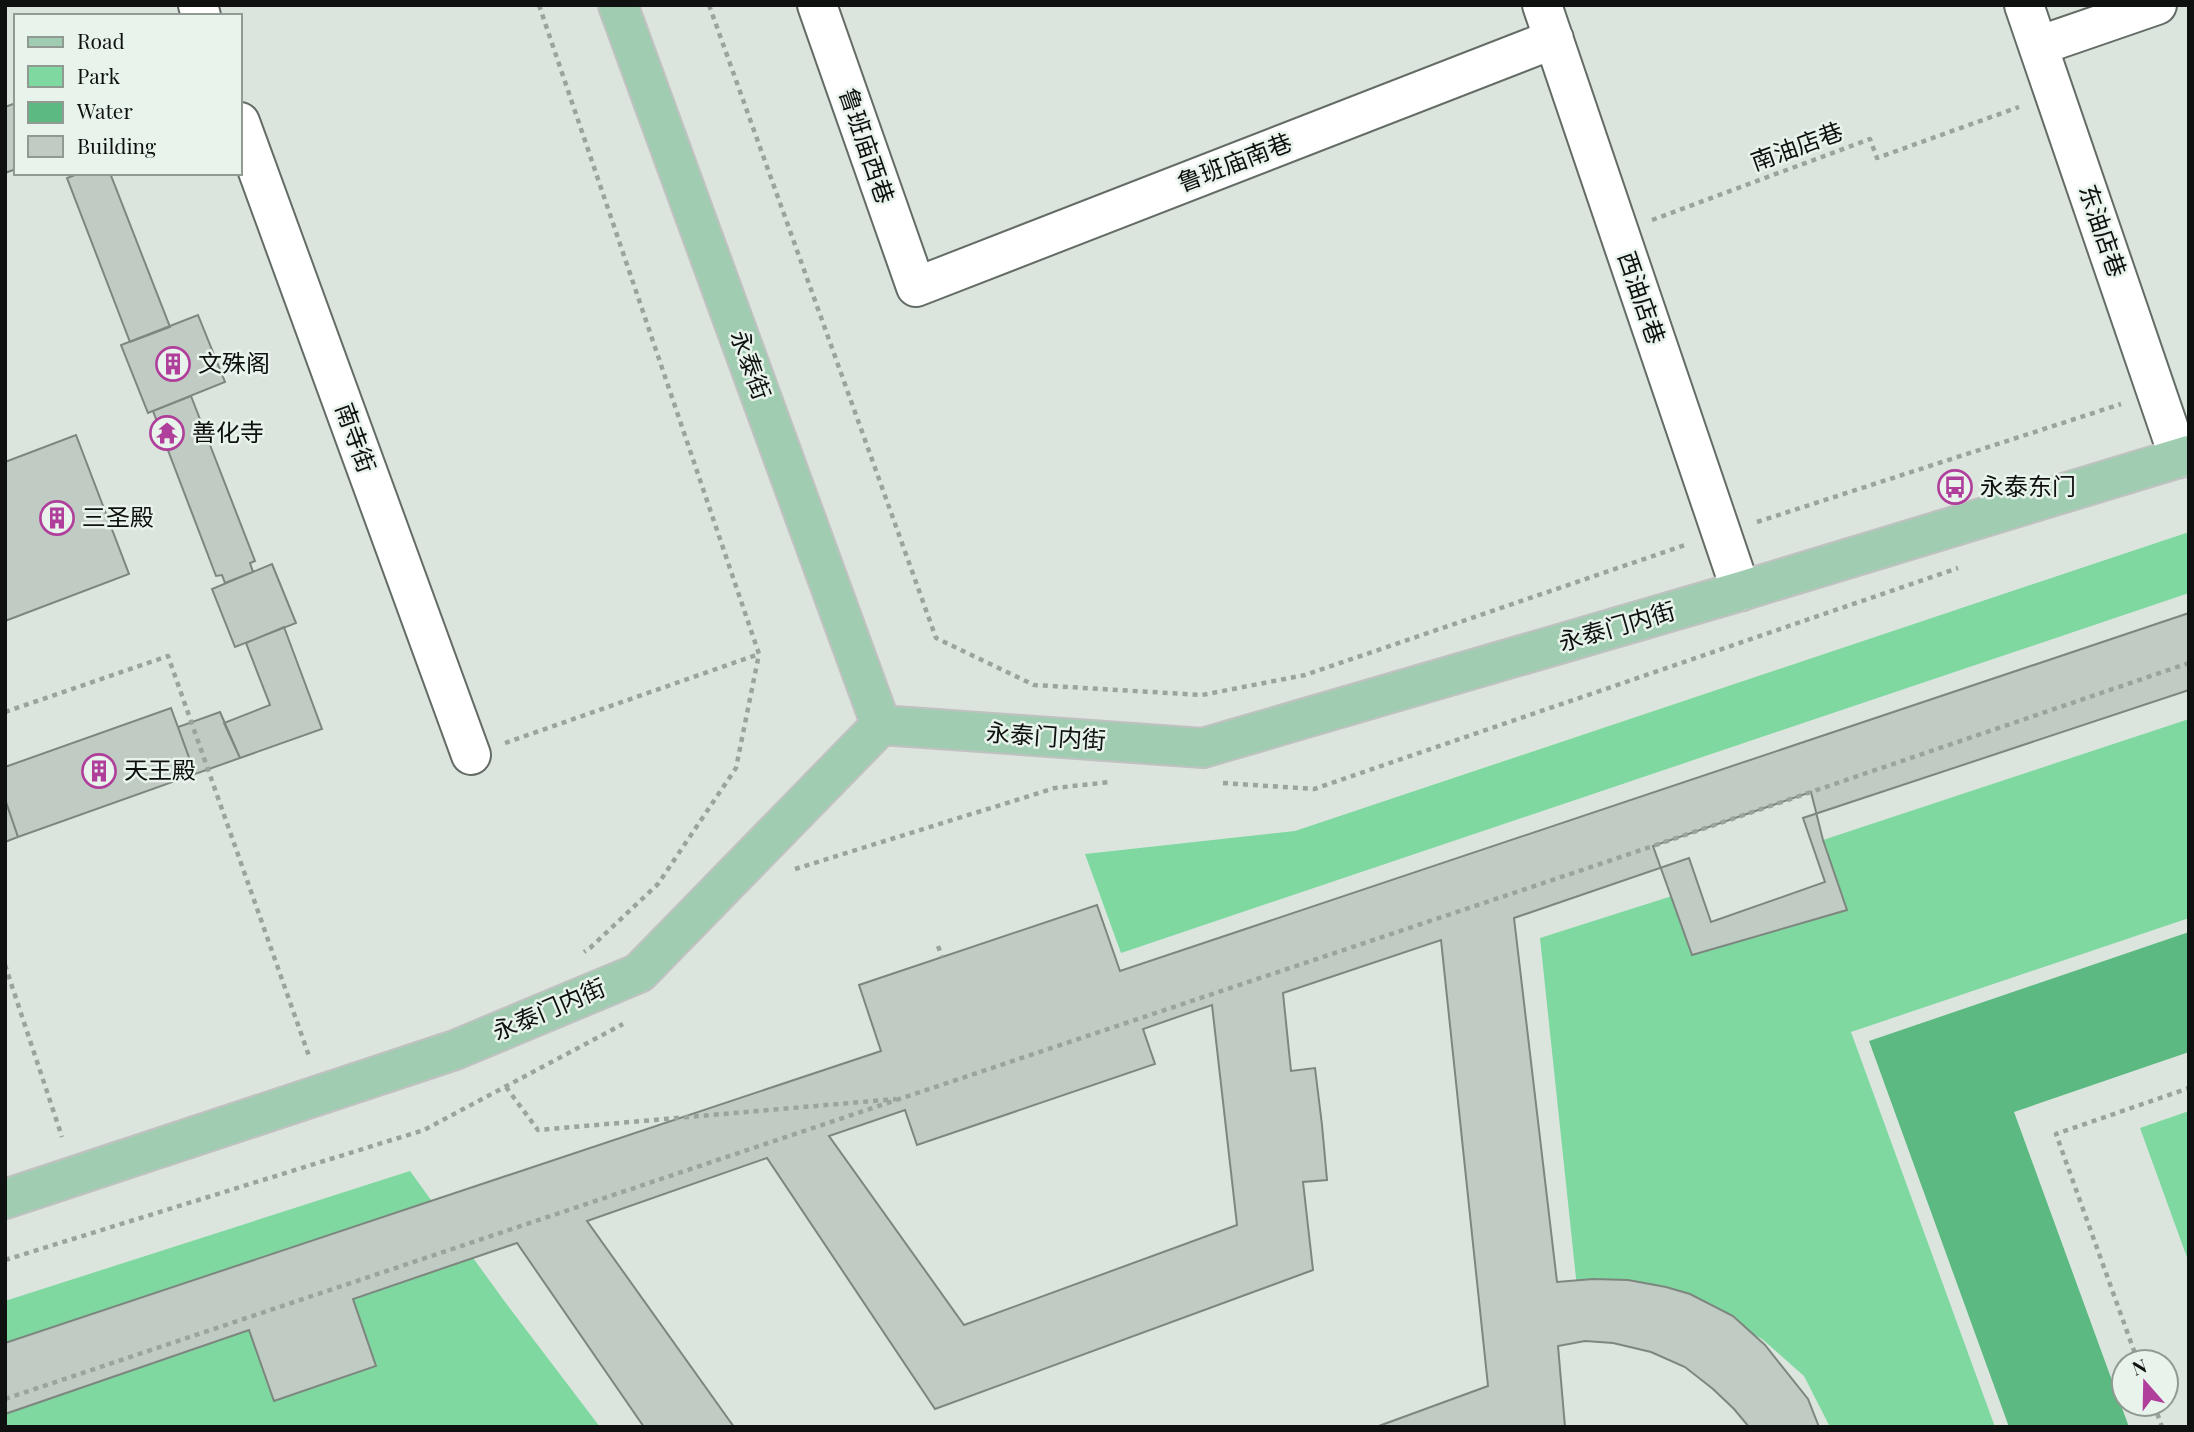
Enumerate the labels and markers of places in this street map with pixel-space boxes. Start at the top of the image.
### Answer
building icon: 文殊阁 [154,345,192,383]
place label: 文殊阁 [198,346,270,378]
temple icon: 善化寺 [148,414,186,452]
place label: 善化寺 [192,415,264,447]
bus stop icon: 永泰东门 [1936,468,1974,506]
place label: 永泰东门 [1980,469,2076,501]
building icon: 三圣殿 [38,499,76,537]
place label: 三圣殿 [82,500,154,532]
building icon: 天王殿 [80,752,118,790]
place label: 天王殿 [124,753,196,785]

